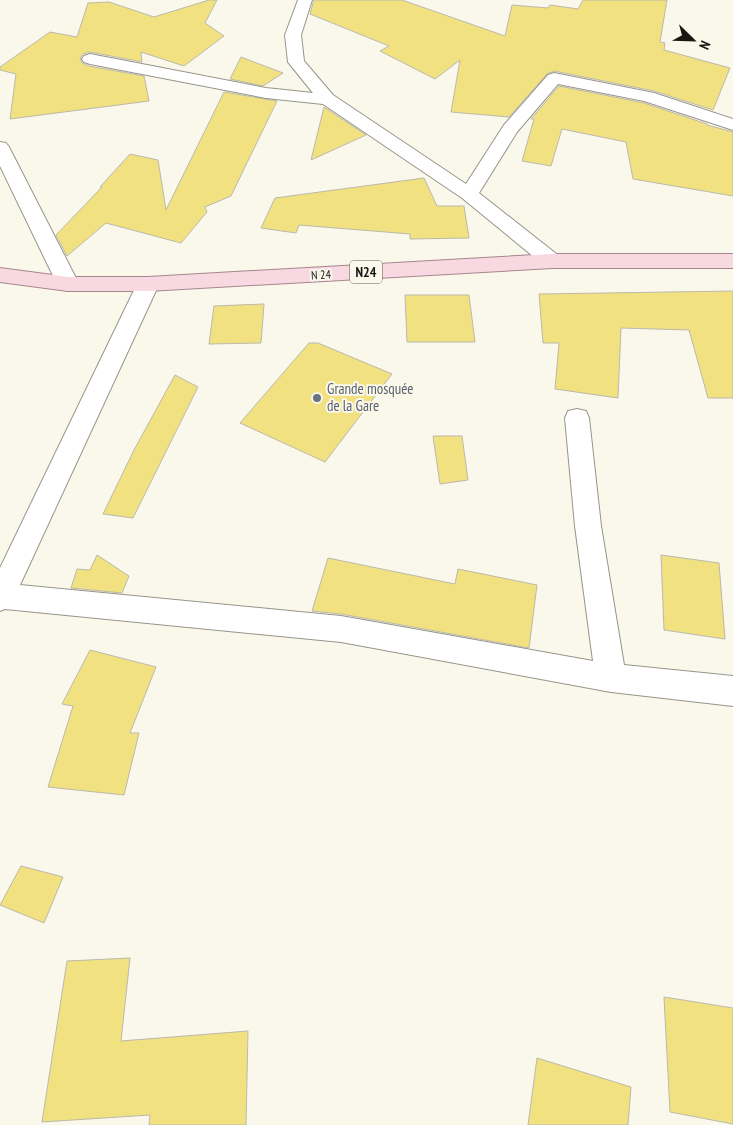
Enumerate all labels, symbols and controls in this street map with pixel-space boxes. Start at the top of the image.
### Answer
north arrow [668,15,718,65]
text: N [695,38,715,52]
road number: N24 [350,260,382,284]
street label: N 24 [311,266,332,283]
place label: Grande mosquée de la Gare [327,379,414,415]
marker: Grande mosquée de la Gare [311,392,323,404]

